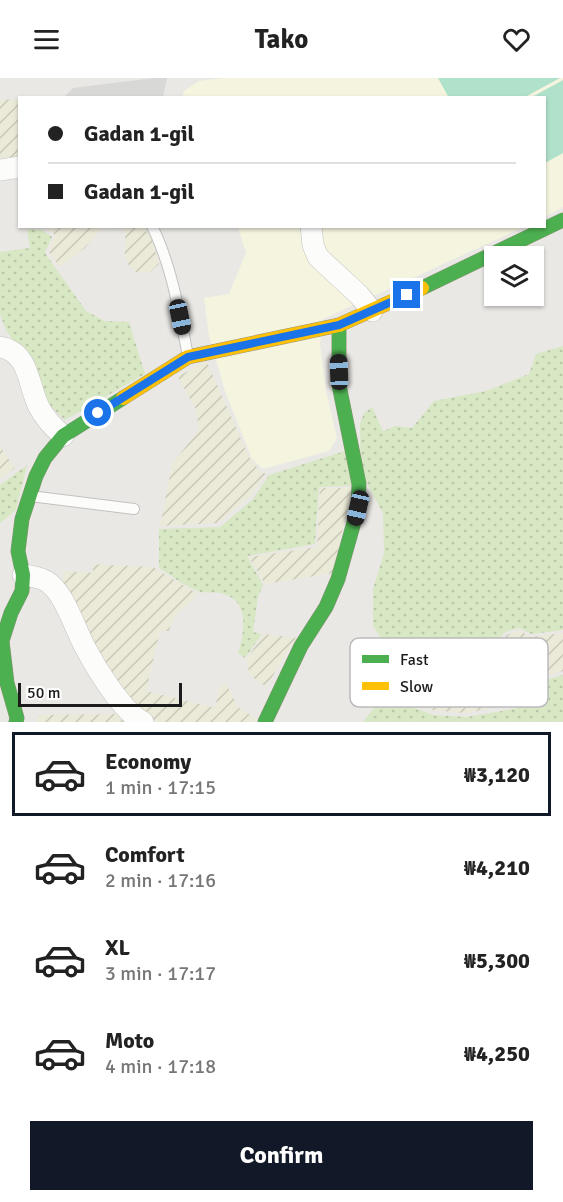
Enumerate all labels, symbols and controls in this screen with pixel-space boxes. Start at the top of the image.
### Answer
icon: menu [30,23,63,56]
text: Tako [255,23,308,56]
icon: heart [500,23,533,56]
text: Gadan 1-gil [84,120,194,147]
text: Gadan 1-gil [84,178,194,205]
map controls [484,246,544,306]
button: layers [484,246,544,306]
route end [393,281,420,308]
car [167,298,193,336]
car [329,354,349,390]
route start [84,399,111,426]
car [345,488,371,528]
legend [350,638,548,707]
text: Fast [400,650,429,670]
text: Slow [400,677,434,697]
scale bar [18,680,182,708]
text: 50 m [27,683,61,703]
icon: car [33,747,87,801]
text: Economy [105,748,191,775]
text: ₩3,120 [464,761,530,788]
text: 1 min · 17:15 [105,775,216,800]
icon: car [33,840,87,894]
text: Comfort [105,841,185,868]
text: ₩4,210 [464,854,530,881]
text: 2 min · 17:16 [105,868,216,893]
icon: car [33,933,87,987]
text: XL [105,934,130,961]
text: ₩5,300 [464,947,530,974]
text: 3 min · 17:17 [105,961,216,986]
icon: car [33,1026,87,1080]
text: Moto [105,1027,154,1054]
text: ₩4,250 [464,1040,530,1067]
text: 4 min · 17:18 [105,1054,216,1079]
button: Confirm [30,1121,533,1190]

